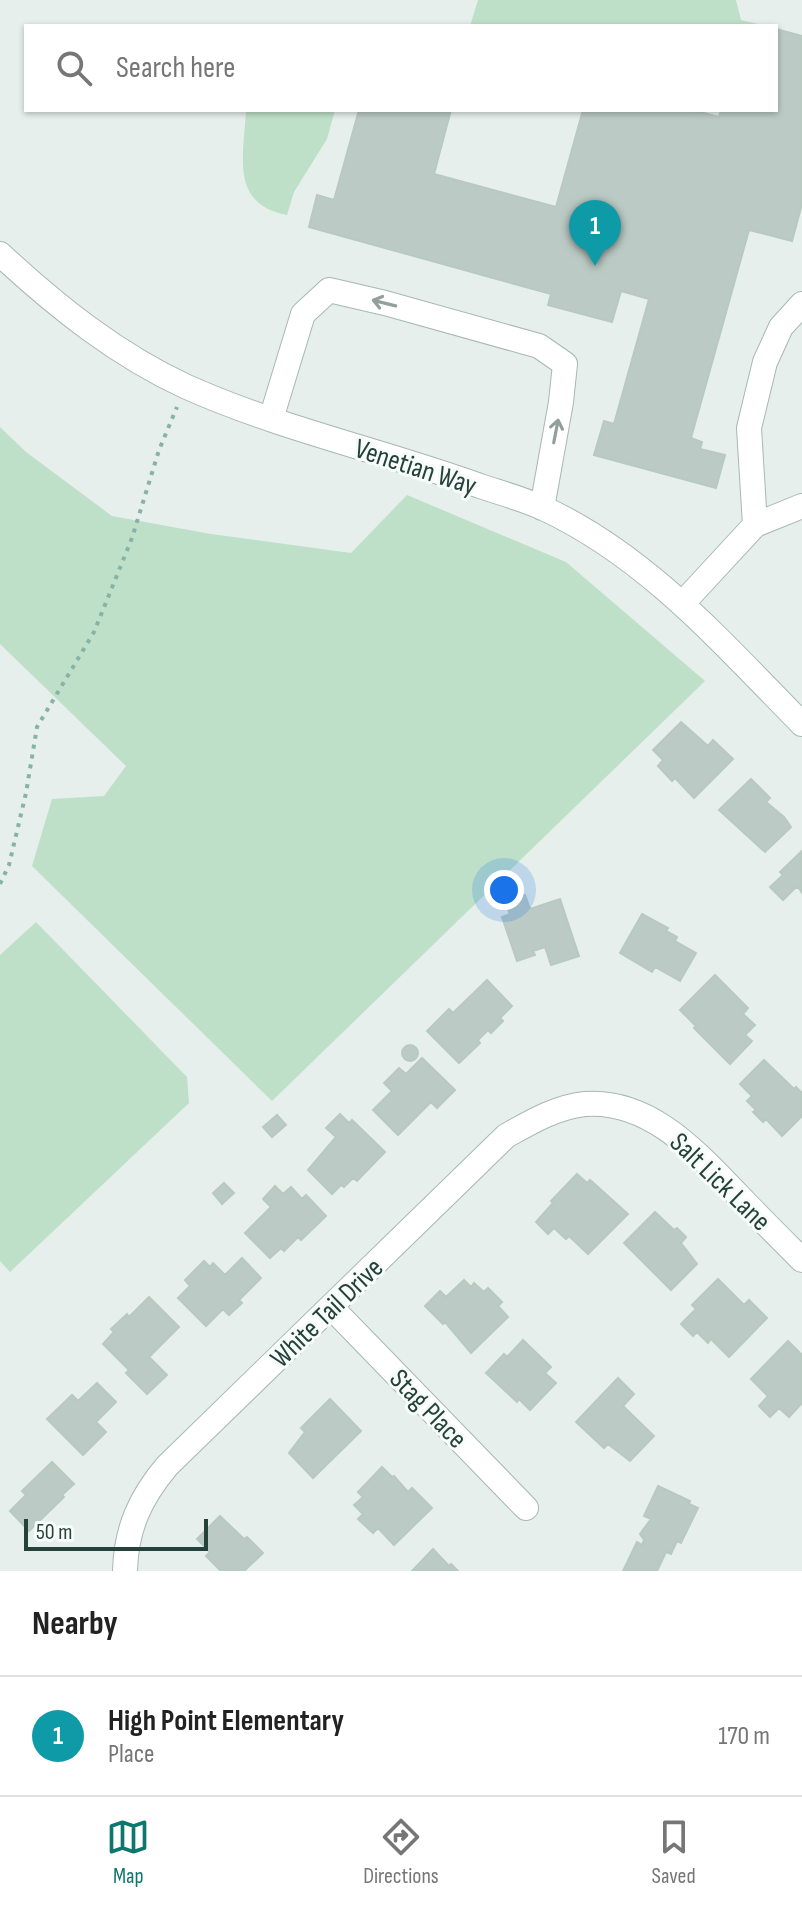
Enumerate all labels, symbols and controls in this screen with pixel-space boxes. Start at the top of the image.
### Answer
search box [24,24,778,112]
icon: search [52,46,96,90]
text: Search here [116,50,235,86]
pin: 1 [569,200,621,266]
one-way arrow [371,294,397,309]
one-way arrow [549,419,564,444]
street label: Venetian Way [351,432,481,503]
your location [484,870,524,910]
street label: Salt Lick Lane [663,1126,777,1238]
street label: White Tail Drive [264,1251,390,1375]
street label: Stag Place [382,1363,473,1455]
scale bar [24,1515,208,1551]
text: 50 m [36,1519,72,1546]
text: Nearby [32,1603,118,1644]
text: High Point Elementary [108,1703,344,1739]
text: 1 [53,1721,63,1752]
text: 170 m [718,1721,770,1752]
text: Place [108,1739,155,1770]
tab: Map [106,1815,150,1890]
tab: Directions [363,1815,439,1890]
tab: Saved [652,1815,696,1890]

